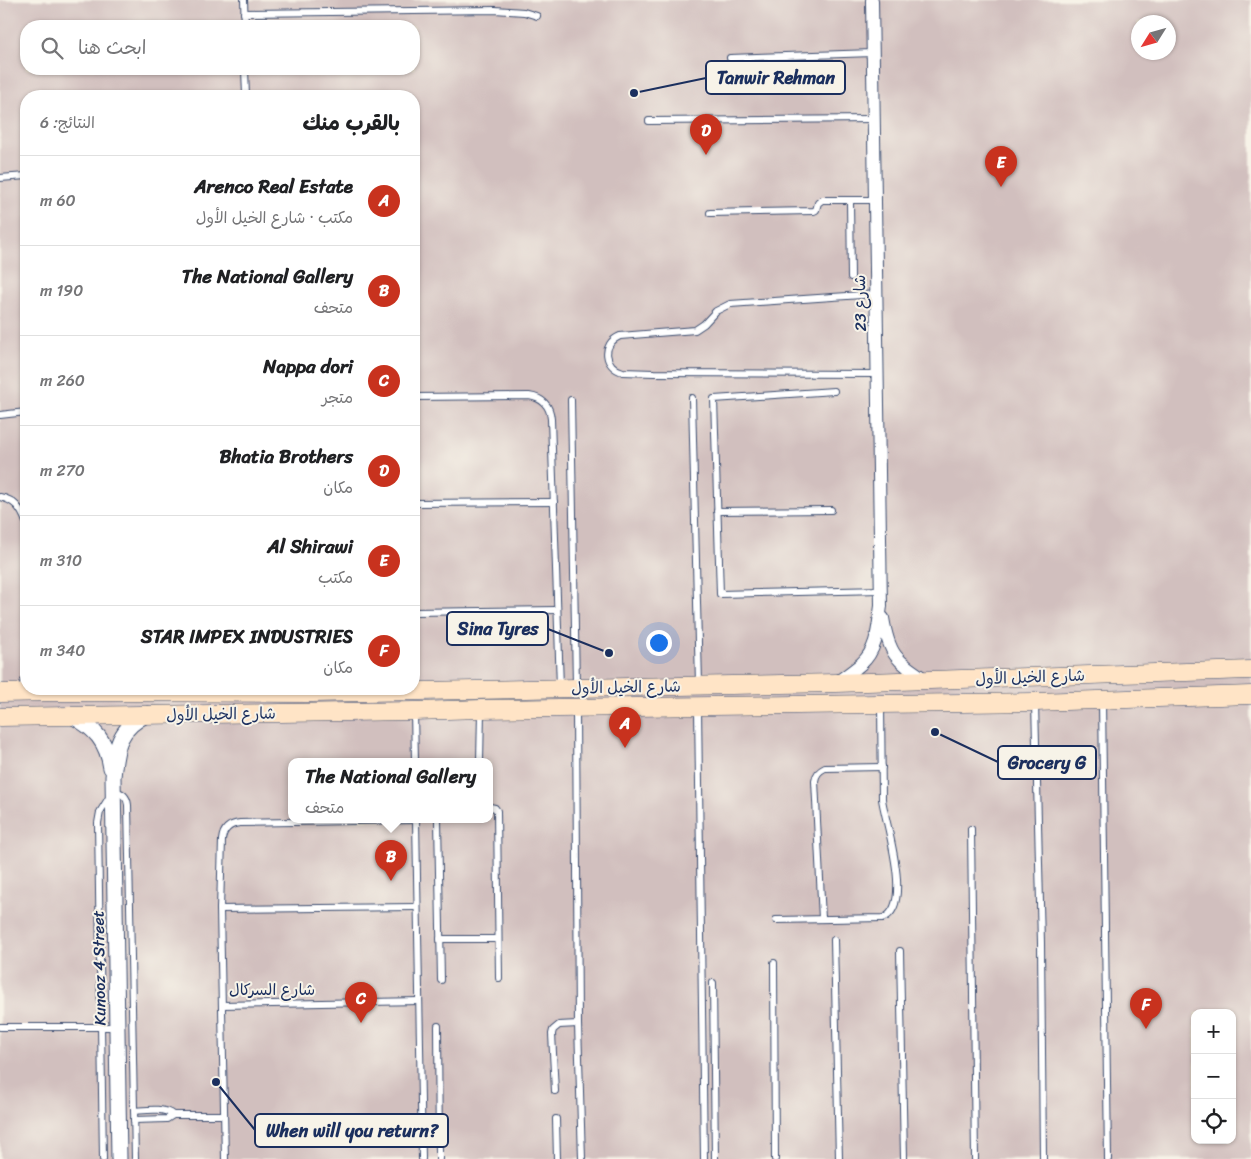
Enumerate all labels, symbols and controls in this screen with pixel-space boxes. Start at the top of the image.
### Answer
north arrow [1131,15,1176,60]
search box [20,20,420,75]
text: ابحث هنا [78,31,146,64]
icon: search [38,34,66,62]
callout: Tanwir Rehman [706,61,845,94]
text: Tanwir Rehman [717,62,835,94]
text: بالقرب منك [302,104,400,142]
text: النتائج: 6 [40,108,95,137]
pin: D [690,114,722,155]
pin: E [985,146,1017,187]
text: Arenco Real Estate [194,170,353,203]
text: 60 m [40,186,76,215]
text: A [379,186,389,215]
text: مكتب · شارع الخيل الأول [196,203,353,232]
text: The National Gallery [182,260,353,293]
street label: شارع 23 [845,274,875,332]
text: 190 m [40,276,83,305]
text: B [379,276,389,305]
text: متحف [314,293,353,322]
text: Nappa dori [263,350,353,383]
text: 260 m [40,366,85,395]
text: C [379,366,389,395]
text: متجر [322,383,353,412]
text: Bhatia Brothers [220,440,353,473]
text: 270 m [40,456,85,485]
text: D [379,456,389,485]
text: مكان [323,473,353,502]
text: Al Shirawi [267,530,353,563]
text: 310 m [40,546,82,575]
text: E [380,546,388,575]
text: مكتب [318,563,353,592]
callout: Sina Tyres [447,612,548,645]
text: Sina Tyres [456,613,539,645]
text: STAR IMPEX INDUSTRIES [141,620,353,653]
your location [646,630,672,656]
text: 340 m [40,636,85,665]
text: F [380,636,388,665]
text: مكان [323,653,353,682]
street label: شارع الخيل الأول [975,661,1085,693]
street label: شارع الخيل الأول [571,672,681,702]
street label: شارع الخيل الأول [166,699,276,729]
pin: A [609,707,641,748]
callout: Grocery G [998,746,1096,779]
text: Grocery G [1007,747,1087,779]
popup [288,758,493,823]
text: The National Gallery [305,760,476,793]
text: متحف [305,793,344,822]
pin: B [375,840,407,881]
street label: Kunooz 4 Street [83,910,115,1026]
street label: شارع السركال [229,975,315,1004]
pin: C [345,982,377,1023]
pin: F [1130,988,1162,1029]
map controls [1191,1009,1236,1144]
button: + [1191,1009,1236,1054]
button: − [1191,1054,1236,1099]
button: locate [1191,1099,1236,1144]
callout: When will you return? [255,1114,448,1147]
text: When will you return? [266,1115,439,1147]

